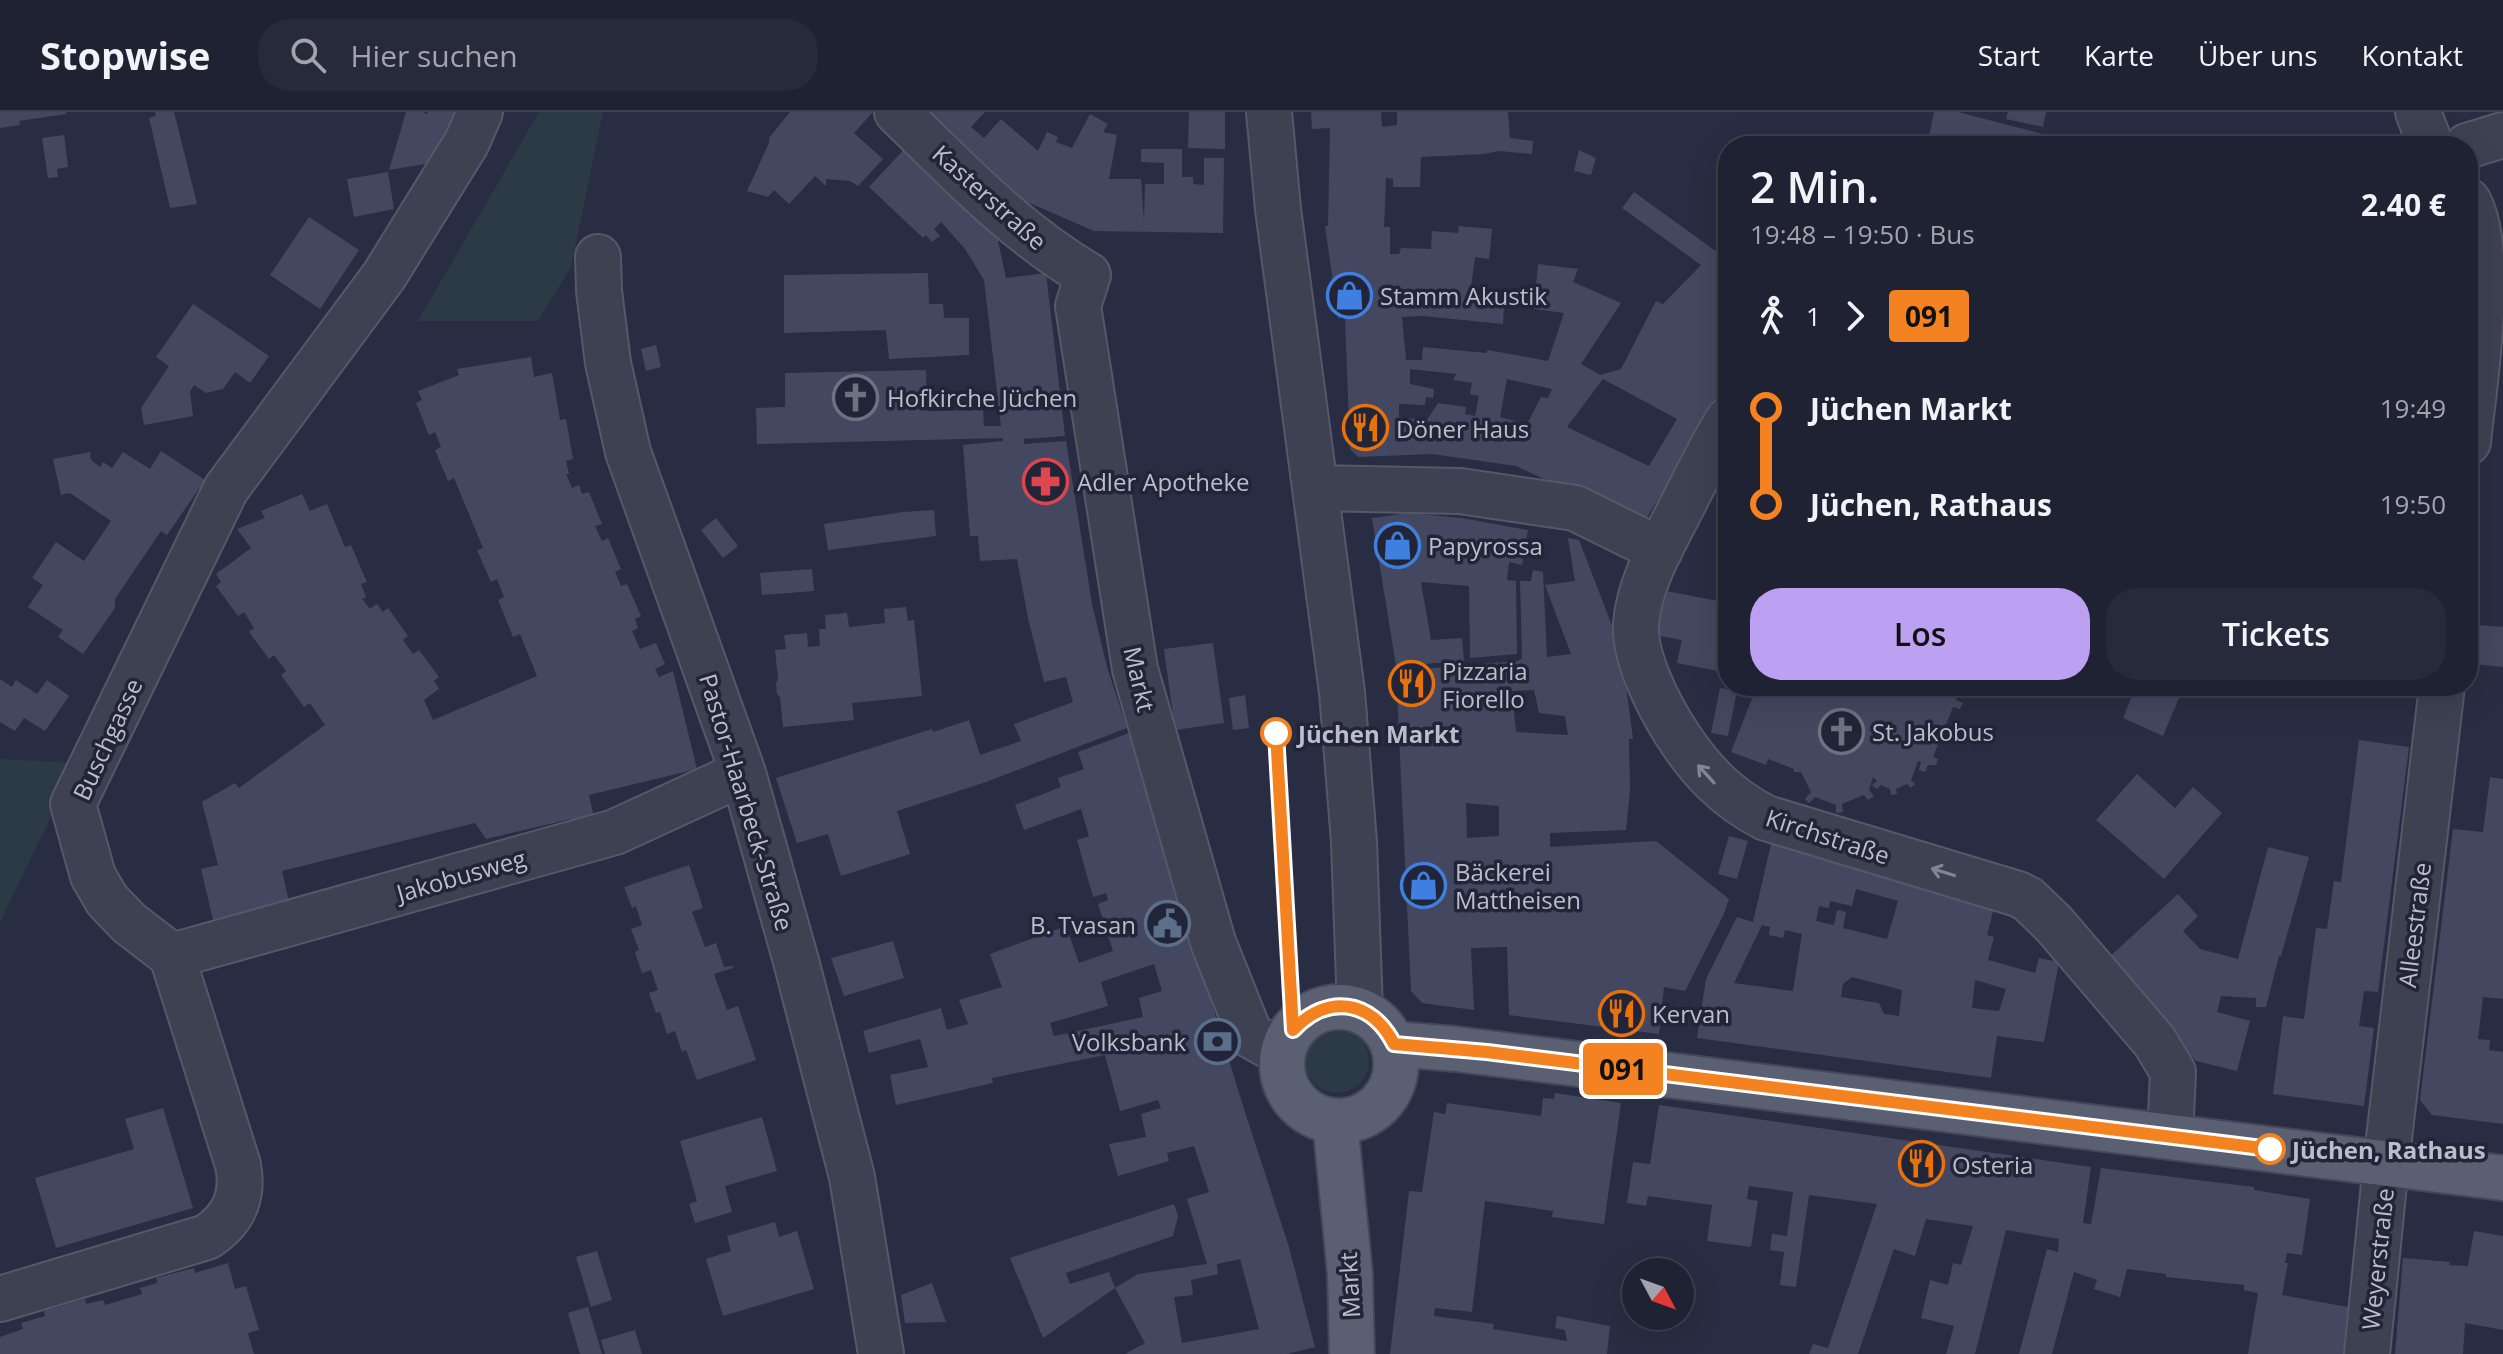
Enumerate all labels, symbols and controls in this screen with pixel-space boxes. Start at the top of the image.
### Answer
search box [258,19,818,91]
text: Stopwise [40,29,210,81]
icon: search [286,33,330,77]
text: Hier suchen [350,35,518,76]
text: Start [1978,36,2040,74]
text: Karte [2084,36,2154,74]
text: Über uns [2198,36,2318,74]
text: Kontakt [2362,36,2463,74]
street label: Kasterstraße [926,137,1054,257]
text: 2 Min. [1750,156,1879,216]
text: 2.40 € [2361,184,2446,225]
text: 19:48 – 19:50 · Bus [1750,216,1975,252]
shop icon: Stamm Akustik [1325,271,1373,319]
place label: Stamm Akustik [1380,279,1547,312]
icon: walk [1750,294,1794,338]
icon: forward [1833,294,1877,338]
text: 091 [1905,297,1953,335]
text: 1 [1806,298,1821,334]
church icon: Hofkirche Jüchen [832,373,880,421]
place label: Hofkirche Jüchen [887,381,1077,414]
text: Jüchen Markt [1810,388,2012,429]
text: 19:49 [2380,390,2446,426]
restaurant icon: Döner Haus [1341,404,1389,452]
place label: Döner Haus [1396,412,1529,445]
pharmacy icon: Adler Apotheke [1022,457,1070,505]
place label: Adler Apotheke [1077,465,1250,498]
text: Jüchen, Rathaus [1810,484,2052,525]
text: 19:50 [2380,486,2446,522]
shop icon: Papyrossa [1373,521,1421,569]
place label: Papyrossa [1428,529,1543,562]
button: Los [1750,588,2090,680]
button: Tickets [2106,588,2446,680]
street label: Markt [1117,643,1163,715]
place label: Pizzaria Fiorello [1442,654,1528,715]
restaurant icon: Pizzaria Fiorello [1387,660,1435,708]
street label: Pastor-Haarbeck-Straße [692,669,802,935]
street label: Buschgasse [64,673,150,805]
church icon: St. Jakobus [1817,707,1865,755]
place label: St. Jakobus [1872,715,1994,748]
place label: Jüchen Markt [1296,717,1459,750]
marker: Jüchen Markt [1261,718,1291,748]
one-way arrow [1697,764,1715,784]
street label: Kirchstraße [1762,800,1894,872]
street label: Jakobusweg [391,841,529,910]
place label: Bäckerei Mattheisen [1455,855,1581,916]
shop icon: Bäckerei Mattheisen [1400,861,1448,909]
street label: Alleestraße [2390,861,2438,989]
one-way arrow [1931,864,1956,878]
public building icon: B. Tvasan [1143,900,1191,948]
place label: B. Tvasan [1030,908,1136,941]
restaurant icon: Kervan [1597,989,1645,1037]
place label: Kervan [1652,997,1730,1030]
bank icon: Volksbank [1193,1017,1241,1065]
place label: Volksbank [1072,1025,1186,1058]
line badge: 091 [1577,1043,1669,1095]
text: 091 [1599,1050,1647,1088]
place label: Jüchen, Rathaus [2290,1133,2486,1166]
marker: Jüchen, Rathaus [2255,1134,2285,1164]
restaurant icon: Osteria [1897,1140,1945,1188]
place label: Osteria [1952,1148,2033,1181]
street label: Weyerstraße [2353,1186,2401,1332]
street label: Markt [1331,1251,1367,1319]
north arrow [1622,1258,1694,1330]
map controls [1622,1258,1694,1330]

